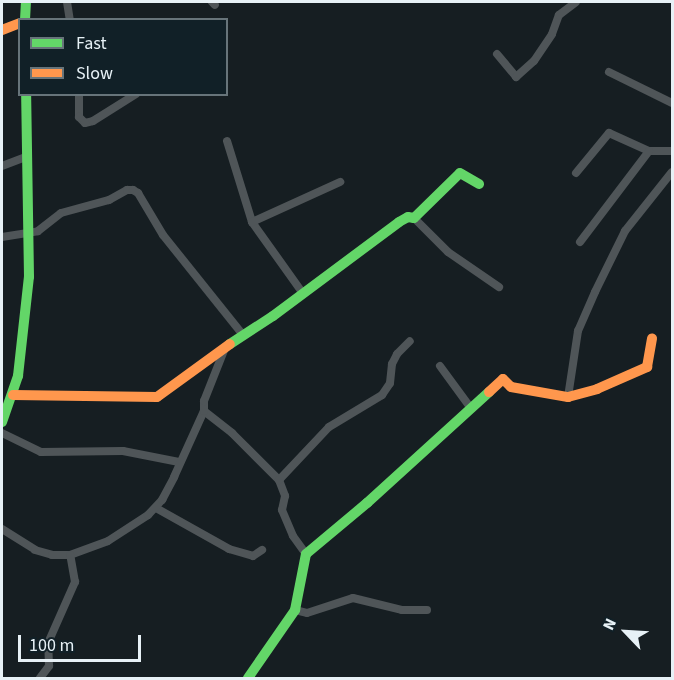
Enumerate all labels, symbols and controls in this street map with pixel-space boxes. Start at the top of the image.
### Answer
legend [18,18,228,96]
text: Fast [76,31,107,56]
text: Slow [76,61,113,86]
north arrow [596,602,656,662]
text: N [597,615,622,634]
scale bar [21,623,144,661]
text: 100 m [29,633,74,658]

